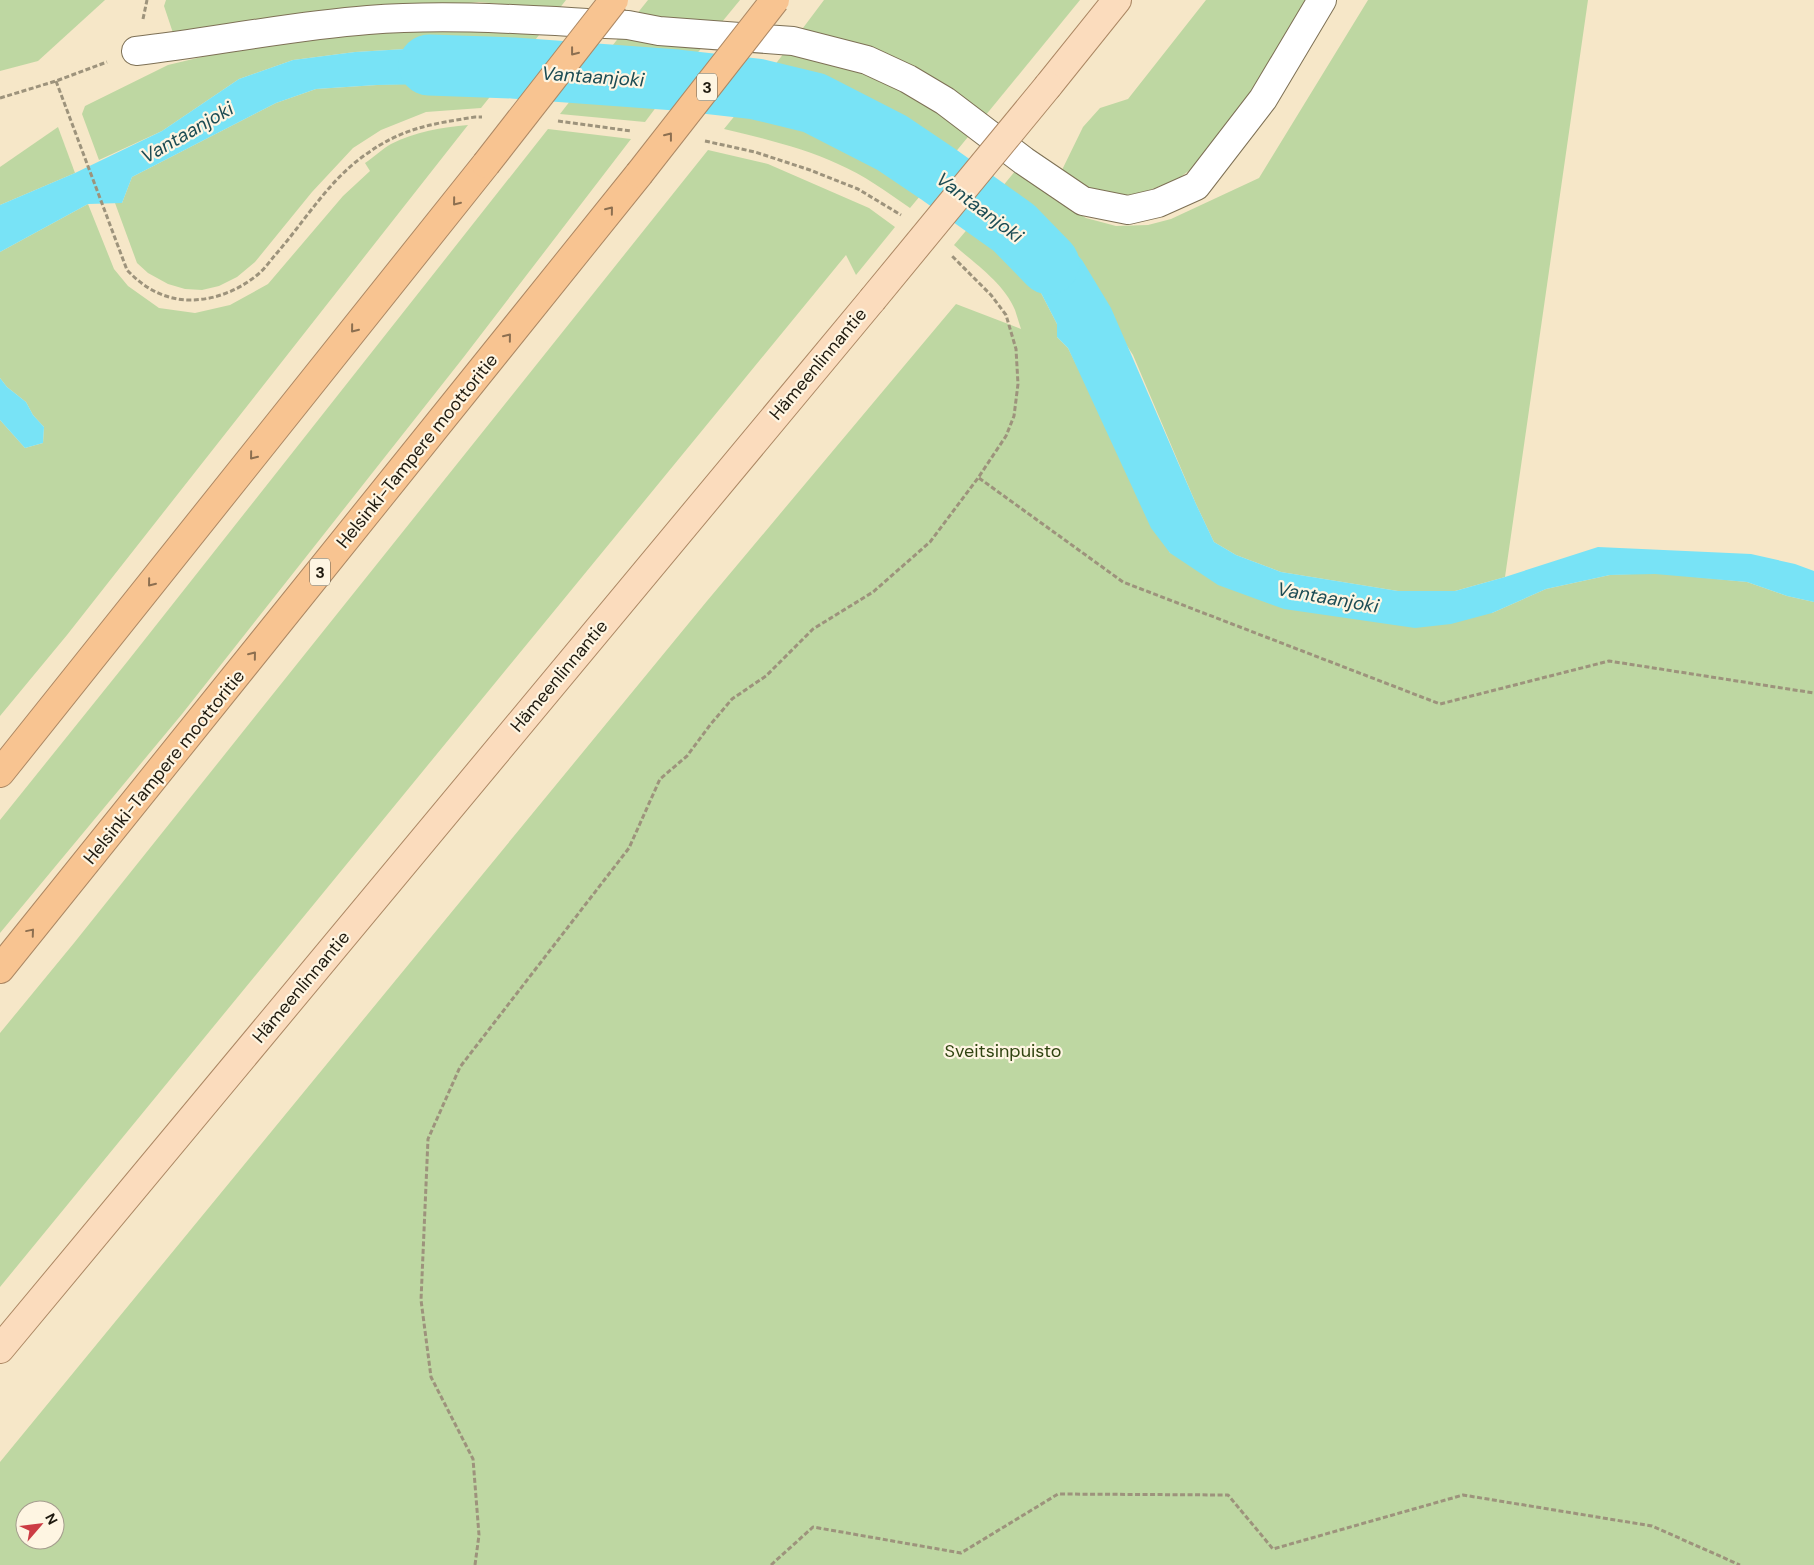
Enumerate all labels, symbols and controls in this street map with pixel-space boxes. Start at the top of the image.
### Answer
one-way arrow [571,46,579,55]
water label: Vantaanjoki [541,60,646,93]
road number: 3 [697,74,717,100]
water label: Vantaanjoki [136,96,238,169]
one-way arrow [663,133,671,142]
water label: Vantaanjoki [931,166,1029,249]
one-way arrow [452,197,461,206]
one-way arrow [604,207,612,216]
street label: Hämeenlinnantie [764,303,872,425]
one-way arrow [351,324,360,333]
one-way arrow [503,334,511,343]
street label: Helsinki-Tampere moottoritie [331,349,503,553]
one-way arrow [249,451,258,460]
road number: 3 [310,558,330,586]
water label: Vantaanjoki [1275,576,1381,619]
one-way arrow [148,578,157,587]
street label: Hämeenlinnantie [505,615,613,737]
one-way arrow [248,652,256,661]
street label: Helsinki-Tampere moottoritie [78,665,250,869]
street label: Hämeenlinnantie [247,926,355,1048]
one-way arrow [25,928,34,937]
park label: Sveitsinpuisto [945,1039,1061,1063]
north arrow [15,1500,65,1550]
text: N [41,1510,62,1528]

